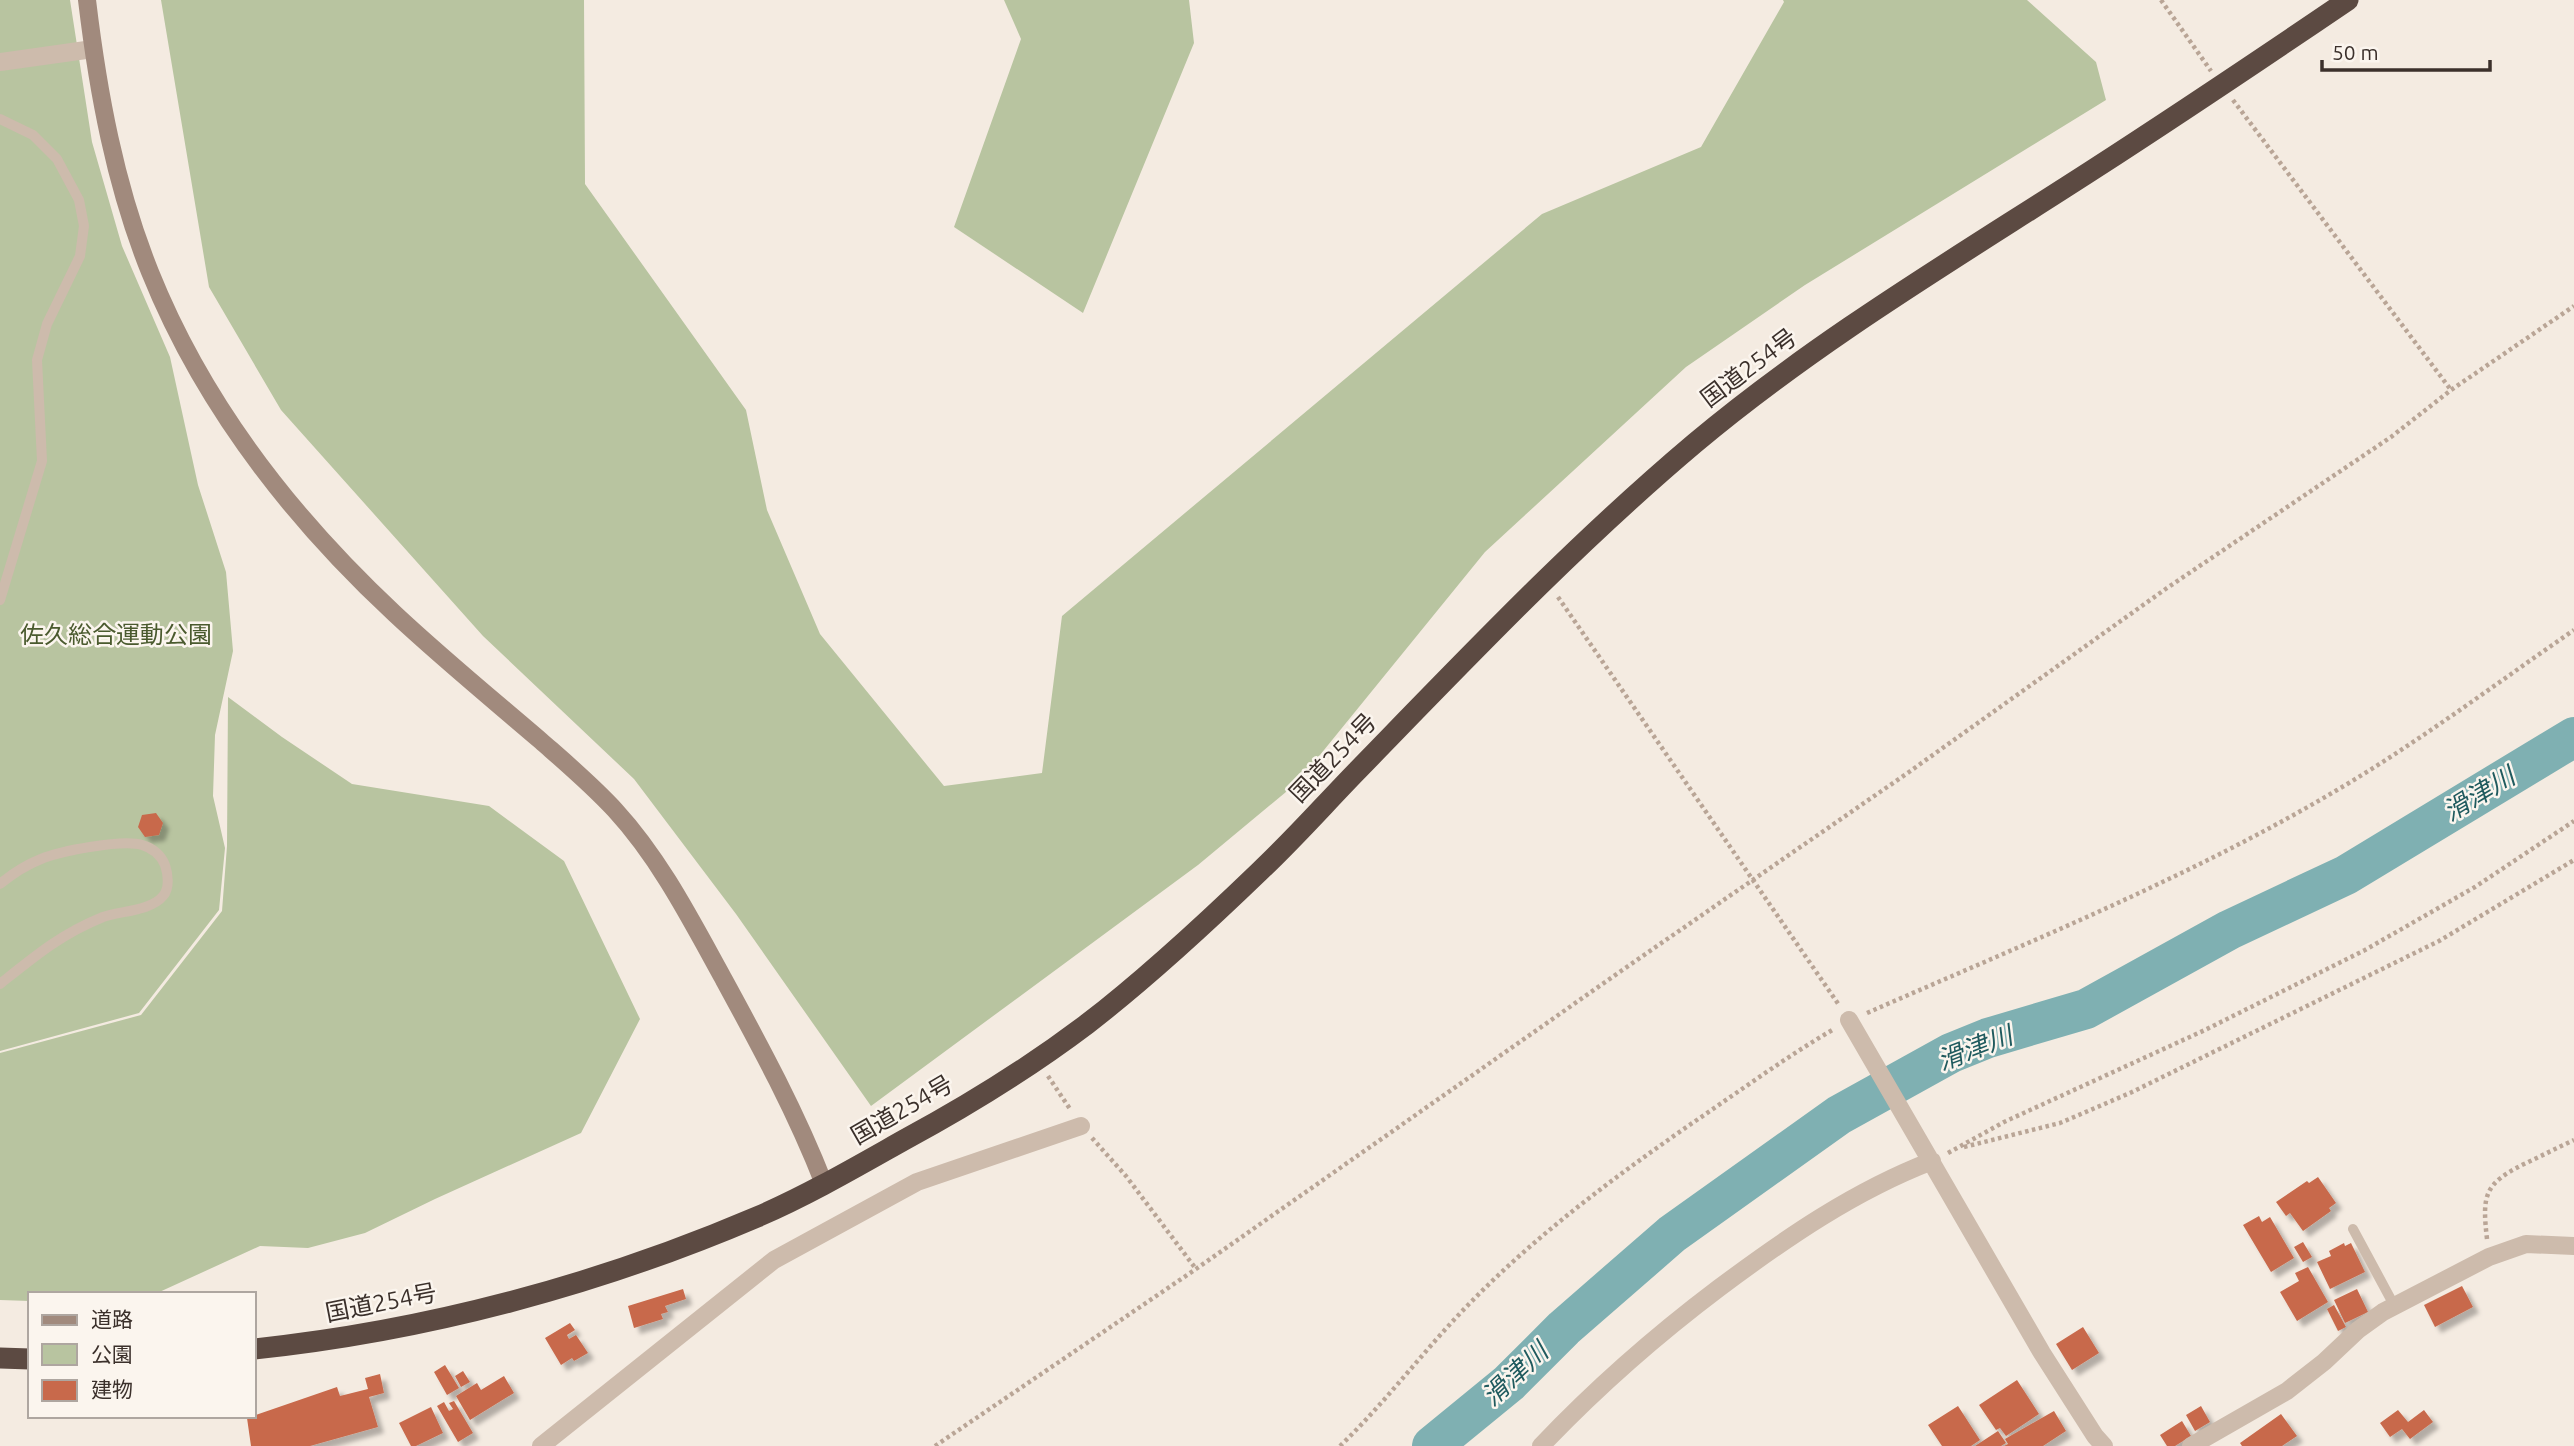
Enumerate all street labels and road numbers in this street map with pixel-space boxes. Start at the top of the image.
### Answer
street label: 国道254号 [1696,323,1802,412]
street label: 国道254号 [1284,708,1381,808]
street label: 国道254号 [846,1070,957,1149]
street label: 国道254号 [323,1279,439,1327]

